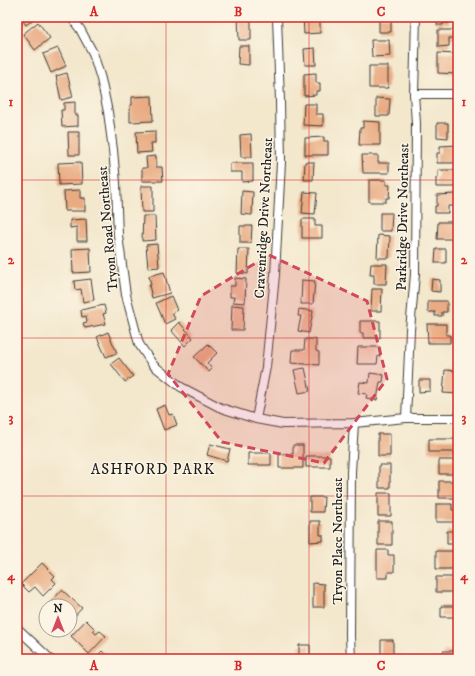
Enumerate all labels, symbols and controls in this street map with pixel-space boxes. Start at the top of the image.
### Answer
text: A [89,4,99,20]
text: B [234,4,242,20]
text: C [377,4,386,20]
text: 1 [9,94,14,110]
text: 1 [462,94,467,110]
street label: Cravenridge Drive Northeast [251,137,277,299]
street label: Parkridge Drive Northeast [393,143,413,291]
street label: Tryon Road Northeast [93,165,122,292]
text: 2 [8,252,15,268]
text: 2 [461,252,468,268]
text: 3 [9,410,14,426]
text: 3 [462,410,467,426]
district label: ASHFORD PARK [91,460,215,479]
street label: Tryon Place Northeast [329,477,347,604]
text: 4 [6,568,15,585]
text: 4 [459,568,468,585]
north arrow [38,598,78,638]
text: N [53,602,63,616]
text: A [89,658,99,674]
text: B [234,658,242,674]
text: C [377,658,386,674]

